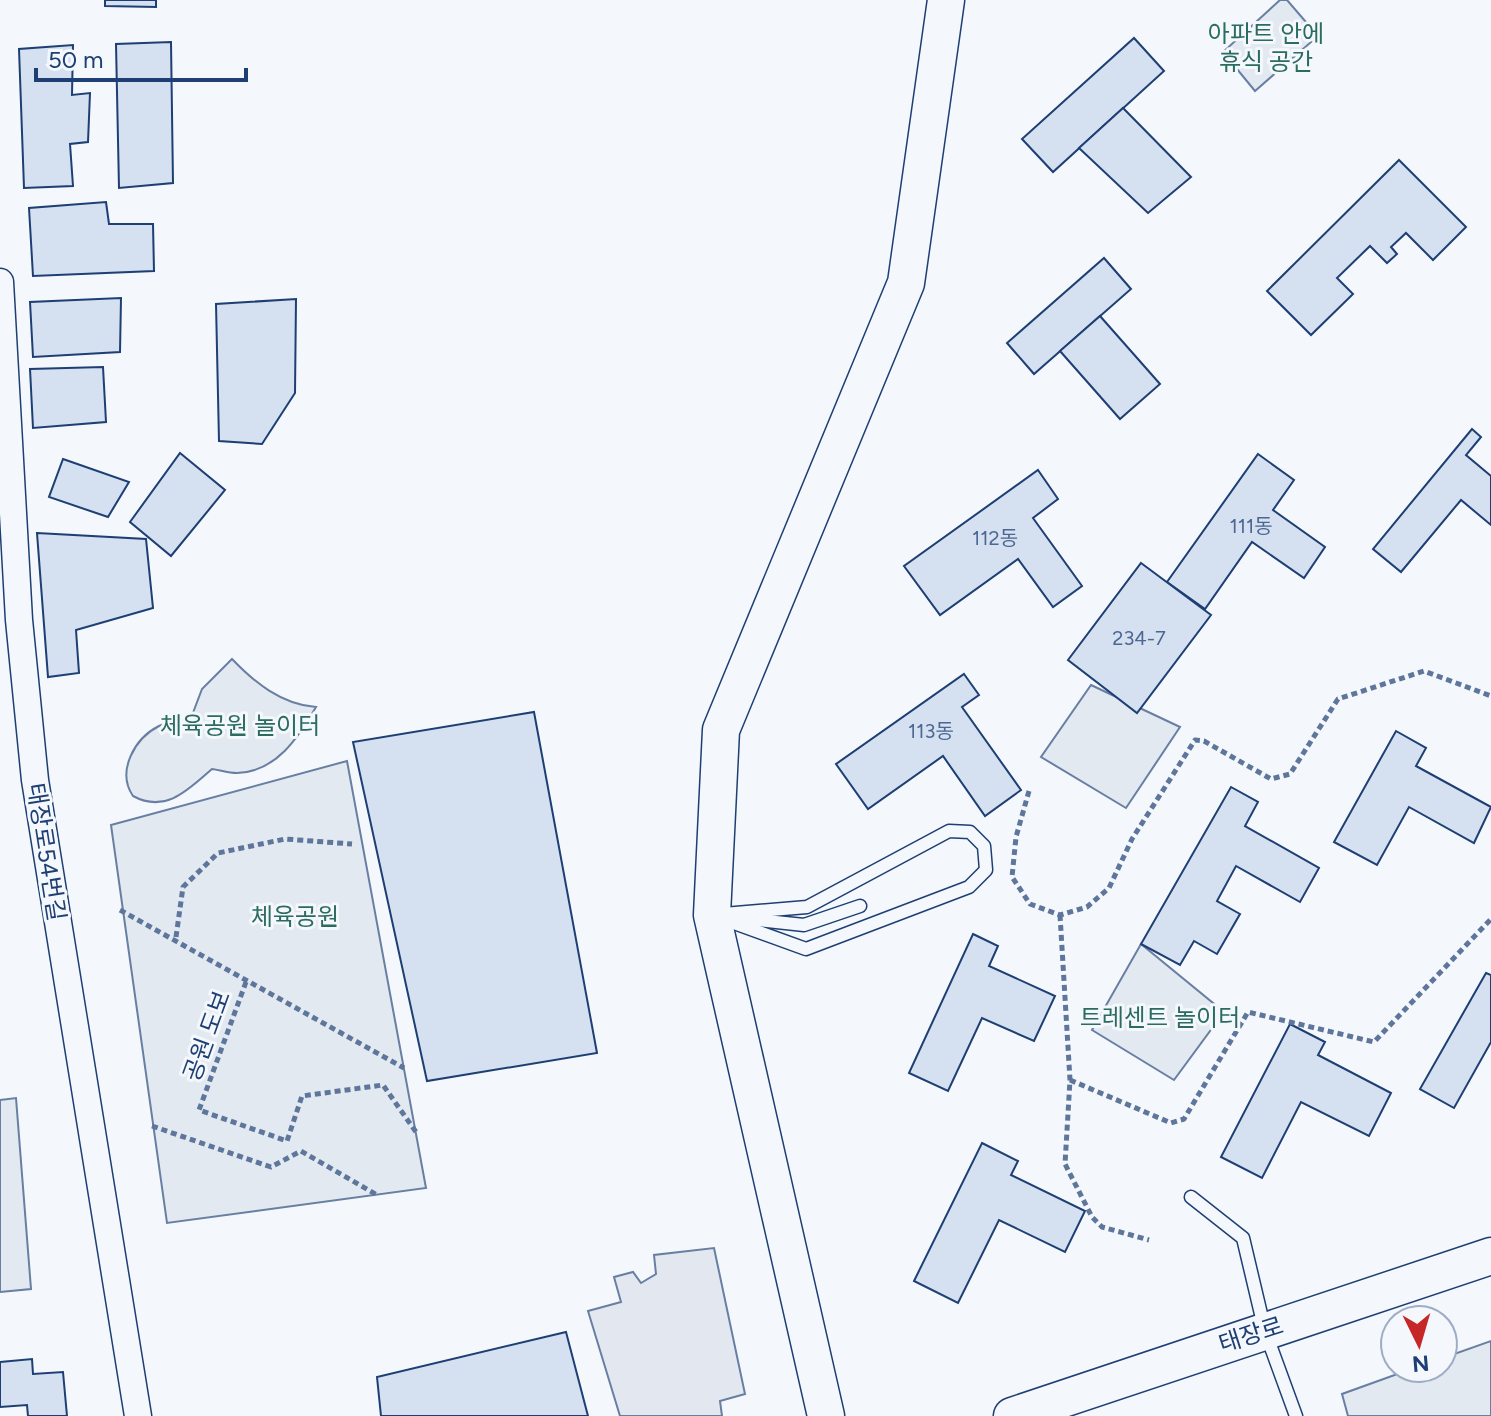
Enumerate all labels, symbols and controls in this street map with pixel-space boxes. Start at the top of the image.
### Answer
park label: 아파트 안에 휴식 공간 [1208,19,1324,76]
scale bar [36,32,246,82]
text: 50 m [48,45,104,74]
house number: 111동 [1229,514,1273,538]
house number: 112동 [972,526,1018,550]
house number: 234-7 [1112,626,1166,650]
park label: 체육공원 놀이터 [160,711,320,740]
house number: 113동 [908,719,954,743]
street label: 태장로54번길 [21,781,72,923]
park label: 체육공원 [251,902,339,931]
street label: 공원 도보 [177,987,236,1085]
park label: 트레센트 놀이터 [1080,1003,1240,1032]
north arrow [1379,1304,1459,1384]
street label: 태장로 [1215,1310,1287,1359]
text: N [1411,1349,1430,1378]

